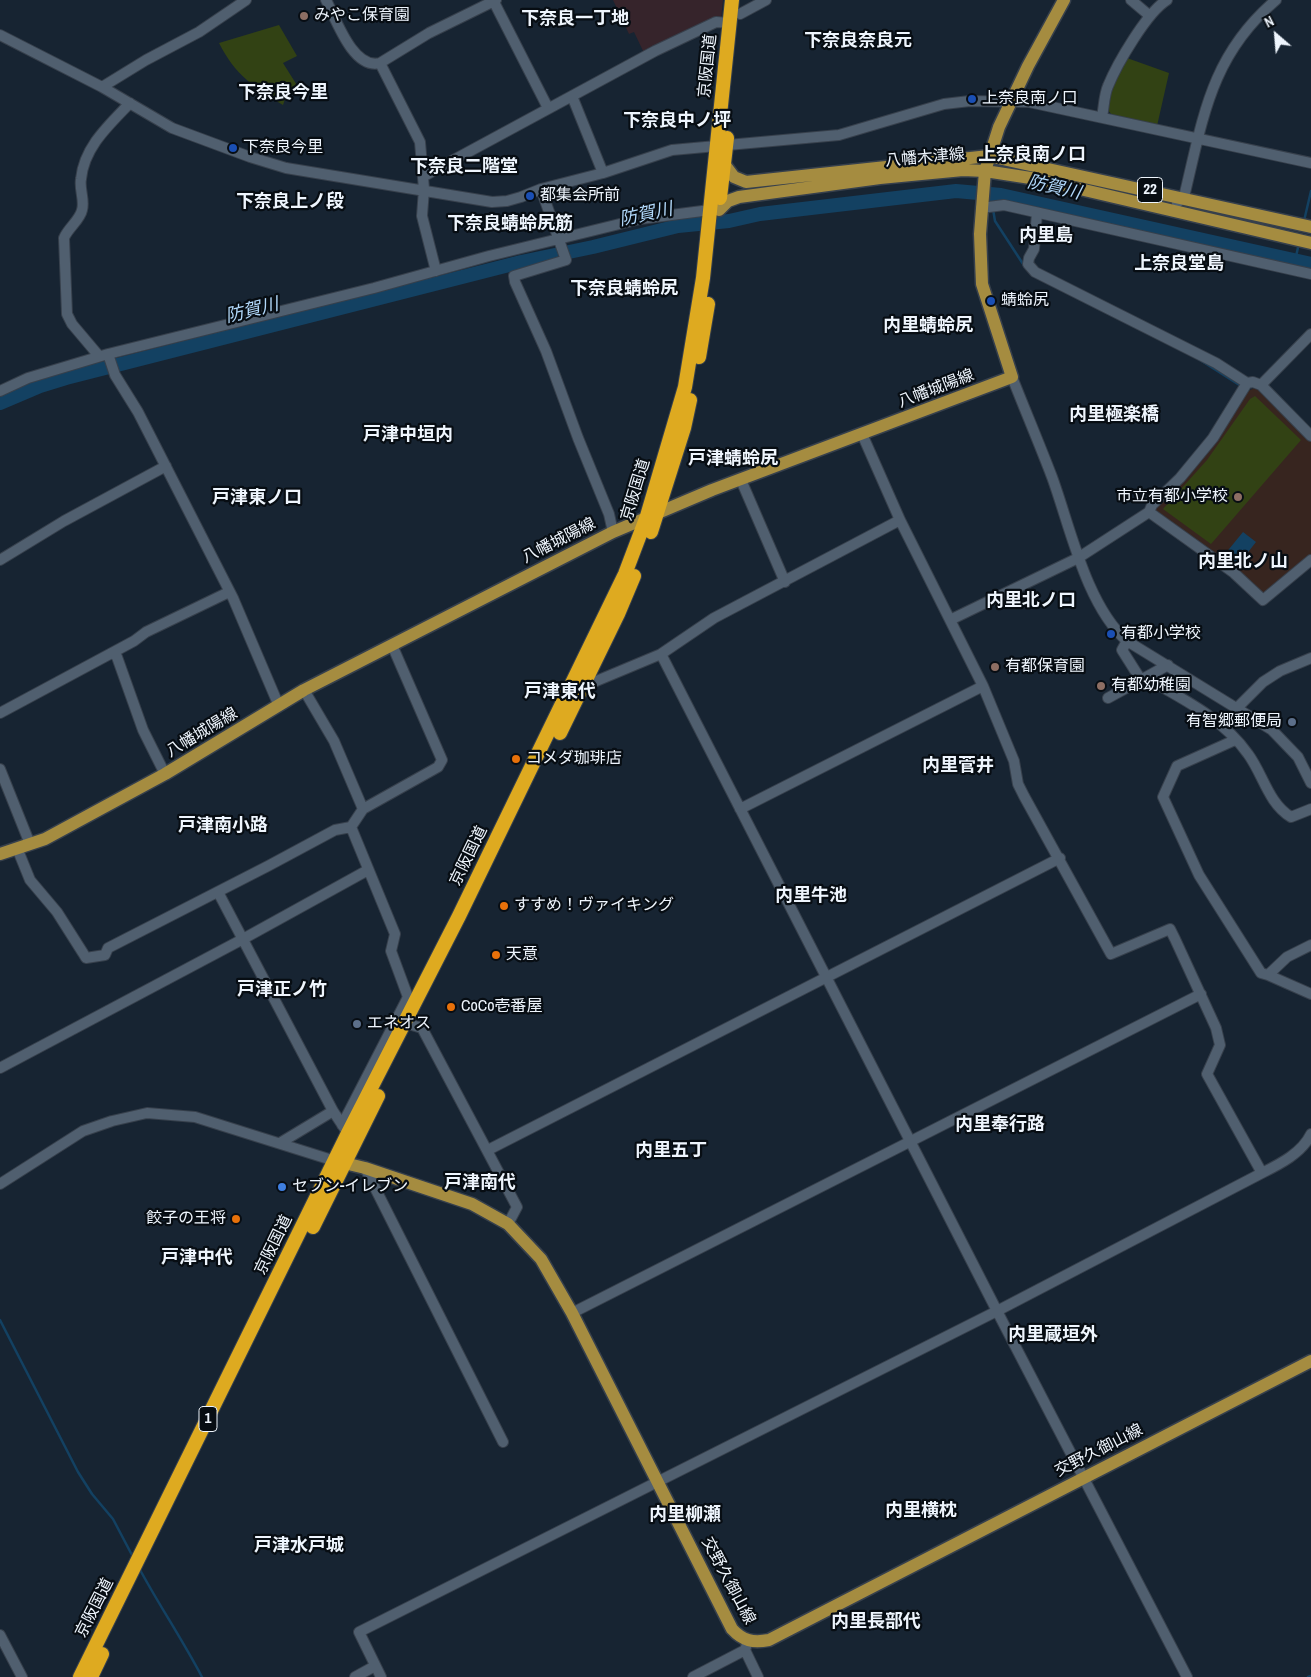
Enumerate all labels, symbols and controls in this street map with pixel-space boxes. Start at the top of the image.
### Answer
place label: みやこ保育園 [314,6,410,26]
district label: 下奈良一丁地 [521,8,629,30]
marker: みやこ保育園 [298,10,310,22]
north arrow [1251,10,1301,60]
text: N [1261,12,1277,32]
district label: 下奈良奈良元 [804,30,912,52]
street label: 京阪国道 [695,33,721,99]
district label: 下奈良今里 [238,82,328,104]
place label: 上奈良南ノ口 [982,89,1078,109]
marker: 上奈良南ノ口 [966,93,978,105]
district label: 下奈良中ノ坪 [623,110,731,132]
place label: 下奈良今里 [243,138,323,158]
marker: 下奈良今里 [227,142,239,154]
district label: 上奈良南ノ口 [978,144,1086,166]
street label: 八幡木津線 [884,145,966,171]
district label: 下奈良二階堂 [410,156,518,178]
water label: 防賀川 [1025,171,1083,205]
road number: 22 [1138,178,1162,202]
place label: 都集会所前 [540,186,620,206]
marker: 都集会所前 [524,190,536,202]
district label: 下奈良上ノ段 [236,191,344,213]
water label: 防賀川 [617,199,675,231]
district label: 下奈良蜻蛉尻筋 [447,213,573,235]
district label: 内里島 [1019,225,1073,247]
district label: 上奈良堂島 [1134,253,1224,275]
district label: 下奈良蜻蛉尻 [570,278,678,300]
place label: 蜻蛉尻 [1001,291,1049,311]
water label: 防賀川 [223,294,281,328]
marker: 蜻蛉尻 [985,295,997,307]
district label: 内里蜻蛉尻 [883,315,973,337]
street label: 八幡城陽線 [895,366,977,412]
district label: 内里極楽橋 [1069,404,1159,426]
district label: 戸津中垣内 [363,424,453,446]
district label: 戸津蜻蛉尻 [688,448,778,470]
street label: 京阪国道 [617,457,655,523]
district label: 戸津東ノ口 [212,487,302,509]
place label: 市立有都小学校 [1116,487,1228,507]
marker: 市立有都小学校 [1232,491,1244,503]
street label: 八幡城陽線 [519,514,599,568]
district label: 内里北ノ山 [1198,551,1288,573]
district label: 内里北ノ口 [986,590,1076,612]
place label: 有都小学校 [1121,624,1201,644]
marker: 有都小学校 [1105,628,1117,640]
place label: 有都保育園 [1005,657,1085,677]
marker: 有都保育園 [989,661,1001,673]
place label: 有都幼稚園 [1111,676,1191,696]
marker: 有都幼稚園 [1095,680,1107,692]
district label: 戸津東代 [524,681,596,703]
street label: 八幡城陽線 [163,704,241,762]
place label: 有智郷郵便局 [1186,712,1282,732]
marker: 有智郷郵便局 [1286,716,1298,728]
place label: コメダ珈琲店 [526,749,622,769]
marker: コメダ珈琲店 [510,753,522,765]
district label: 内里菅井 [922,755,994,777]
district label: 戸津南小路 [178,815,268,837]
street label: 京阪国道 [446,823,492,889]
district label: 内里牛池 [775,885,847,907]
place label: すすめ！ヴァイキング [514,896,674,916]
marker: すすめ！ヴァイキング [498,900,510,912]
place label: 天意 [506,945,538,965]
marker: 天意 [490,949,502,961]
district label: 戸津正ノ竹 [237,979,327,1001]
place label: CoCo壱番屋 [461,997,543,1017]
marker: CoCo壱番屋 [445,1001,457,1013]
place label: エネオス [367,1014,431,1034]
marker: エネオス [351,1018,363,1030]
district label: 内里奉行路 [955,1114,1045,1136]
district label: 内里五丁 [635,1140,707,1162]
district label: 戸津南代 [444,1172,516,1194]
place label: セブン-イレブン [292,1177,408,1197]
marker: セブン-イレブン [276,1181,288,1193]
place label: 餃子の王将 [146,1209,226,1229]
street label: 京阪国道 [251,1212,297,1278]
marker: 餃子の王将 [230,1213,242,1225]
district label: 戸津中代 [161,1247,233,1269]
district label: 内里蔵垣外 [1008,1324,1098,1346]
road number: 1 [199,1406,217,1432]
street label: 交野久御山線 [1052,1421,1146,1481]
district label: 内里横枕 [885,1500,957,1522]
district label: 内里柳瀬 [649,1504,721,1526]
street label: 交野久御山線 [697,1534,759,1628]
district label: 戸津水戸城 [254,1535,344,1557]
street label: 京阪国道 [72,1575,118,1641]
district label: 内里長部代 [831,1611,921,1633]

